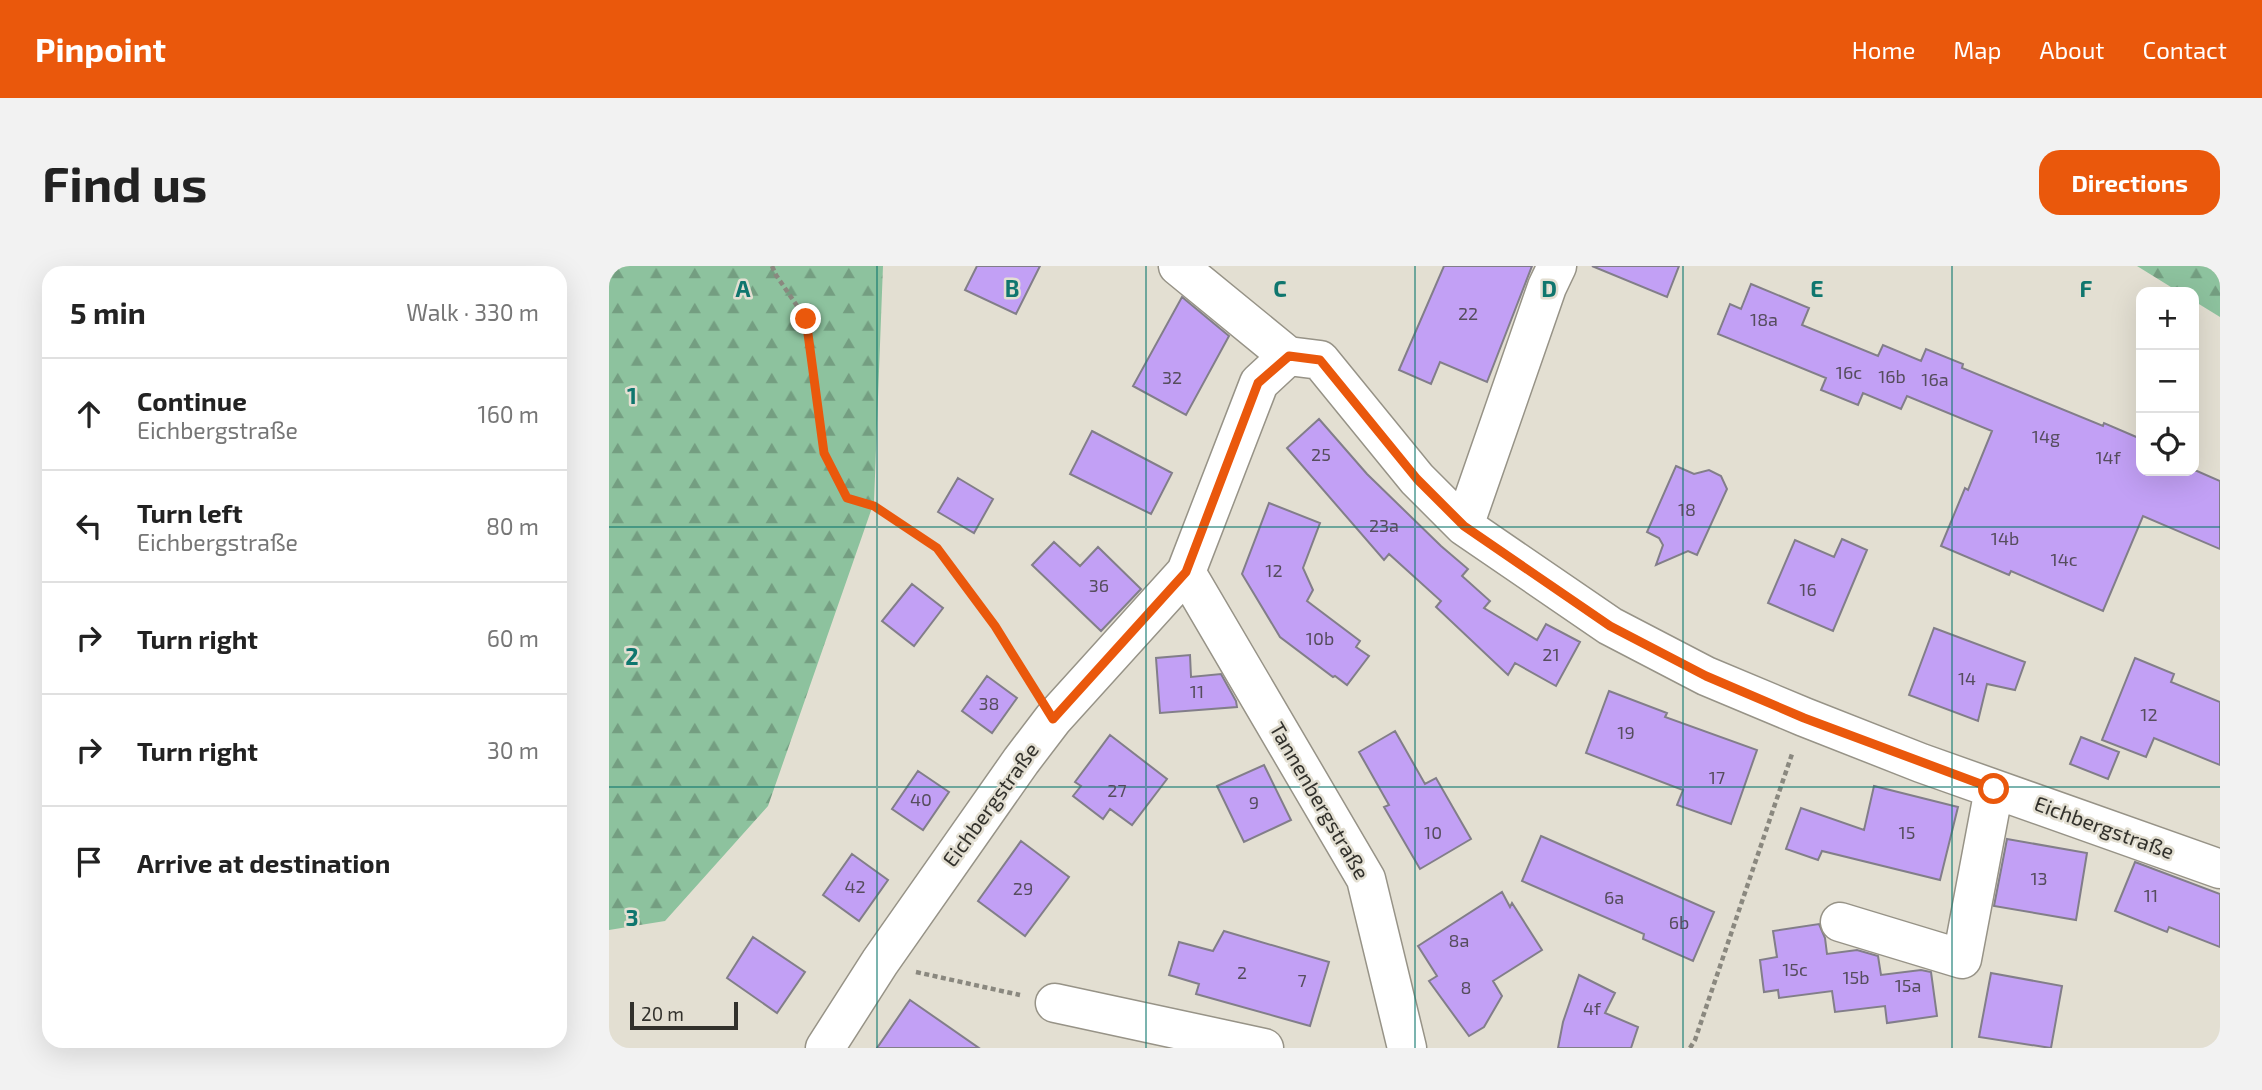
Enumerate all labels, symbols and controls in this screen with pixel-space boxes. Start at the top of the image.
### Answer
text: Pinpoint [35,29,166,69]
text: Home [1852,35,1915,64]
text: Map [1953,35,2001,64]
text: About [2039,35,2105,64]
text: Contact [2143,35,2227,64]
button: Directions [2039,150,2220,215]
text: Find us [42,153,207,212]
text: A [735,274,751,302]
text: B [1005,274,1019,302]
text: C [1273,274,1287,302]
text: D [1541,274,1557,302]
text: E [1810,274,1824,302]
text: F [2080,274,2093,302]
map controls [2136,287,2199,476]
button: + [2136,287,2199,350]
text: 5 min [70,294,146,330]
text: Walk · 330 m [406,298,539,326]
house number: 22 [1458,302,1478,324]
route end [790,303,821,334]
house number: 18a [1750,308,1778,330]
button: − [2136,350,2199,413]
house number: 16c [1836,361,1862,383]
house number: 16b [1878,365,1906,387]
house number: 32 [1162,366,1182,388]
house number: 16a [1921,368,1949,390]
text: 1 [627,381,637,409]
text: Continue [137,385,247,416]
icon: ahead [70,395,108,433]
text: 160 m [478,400,539,428]
button: locate [2136,413,2199,476]
text: Eichbergstraße [137,416,298,444]
house number: 14g [2032,425,2060,447]
house number: 25 [1311,443,1331,465]
house number: 14f [2095,446,2122,468]
text: Turn left [137,497,243,528]
house number: 18 [1678,498,1696,520]
icon: left [70,507,108,545]
text: 80 m [486,512,539,540]
house number: 23a [1369,514,1399,536]
house number: 14b [1991,527,2019,549]
text: Eichbergstraße [137,528,298,556]
house number: 14c [2050,548,2078,570]
house number: 12 [1265,559,1283,581]
house number: 36 [1089,574,1109,596]
house number: 16 [1799,578,1817,600]
icon: right [70,619,108,657]
text: Turn right [137,623,258,654]
text: 60 m [487,624,539,652]
house number: 10b [1306,627,1334,649]
text: 2 [625,642,639,670]
house number: 21 [1542,643,1560,665]
house number: 14 [1958,667,1976,689]
house number: 11 [1190,680,1204,702]
house number: 38 [979,692,999,714]
house number: 12 [2140,703,2158,725]
street label: Tannenbergstraße [1265,717,1375,883]
house number: 19 [1617,721,1635,743]
icon: right [70,731,108,769]
text: Turn right [137,735,258,766]
text: 30 m [487,736,539,764]
street label: Eichbergstraße [937,737,1043,871]
house number: 17 [1709,766,1725,788]
route start [1978,773,2009,804]
house number: 27 [1107,779,1127,801]
house number: 40 [910,788,932,810]
street label: Eichbergstraße [2031,790,2178,863]
house number: 9 [1249,791,1259,813]
house number: 10 [1424,821,1442,843]
house number: 15 [1899,821,1915,843]
icon: arrive [70,843,108,881]
text: Arrive at destination [137,847,390,878]
house number: 13 [2030,867,2048,889]
house number: 42 [844,875,866,897]
house number: 29 [1013,877,1033,899]
house number: 11 [2144,884,2158,906]
house number: 6a [1604,886,1624,908]
text: 3 [625,903,639,931]
house number: 6b [1669,911,1689,933]
house number: 8a [1449,929,1469,951]
house number: 15c [1782,958,1808,980]
house number: 2 [1237,961,1247,983]
house number: 15b [1842,966,1870,988]
house number: 7 [1297,969,1307,991]
house number: 15a [1895,974,1921,996]
house number: 8 [1461,976,1471,998]
house number: 4f [1583,997,1602,1019]
scale bar [630,999,739,1031]
text: 20 m [641,1002,684,1025]

